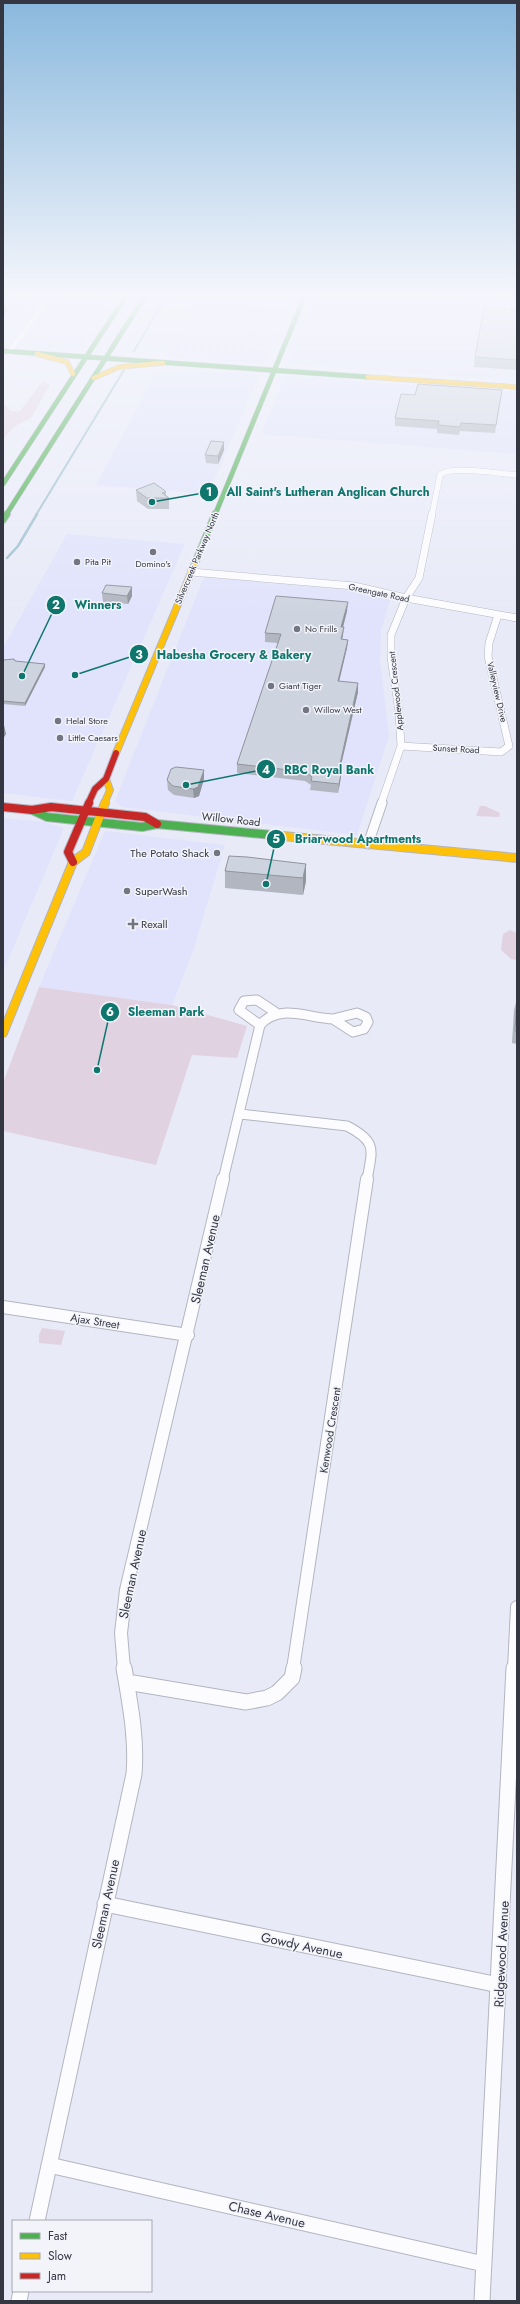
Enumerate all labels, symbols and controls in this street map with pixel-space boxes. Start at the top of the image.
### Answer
callout: All Saint's Lutheran Anglican Church [199,480,438,504]
text: 1 [206,483,212,501]
text: All Saint's Lutheran Anglican Church [225,483,430,501]
street label: Silvercreek Parkway North [171,509,222,606]
marker: Domino's [148,547,158,557]
place label: Pita Pit [85,555,112,568]
marker: Pita Pit [72,557,82,567]
place label: Domino's [135,557,171,570]
street label: Greengate Road [347,580,411,605]
callout: Winners [46,593,129,617]
text: 2 [52,596,60,614]
text: Winners [74,596,122,614]
place label: No Frills [305,622,337,635]
marker: No Frills [292,624,302,634]
callout: Habesha Grocery & Bakery [129,642,319,666]
text: 3 [135,646,143,664]
text: Habesha Grocery & Bakery [157,646,312,664]
street label: Applewood Crescent [385,650,406,731]
street label: Valleyview Drive [484,660,511,724]
place label: Giant Tiger [279,679,323,692]
marker: Giant Tiger [266,681,276,691]
place label: Willow West [314,703,362,716]
marker: Willow West [301,705,311,715]
place label: Helal Store [66,714,108,727]
marker: Helal Store [53,716,63,726]
place label: Little Caesars [68,731,118,744]
marker: Little Caesars [55,733,65,743]
street label: Sunset Road [432,741,480,756]
callout: RBC Royal Bank [256,757,382,781]
text: 4 [262,761,270,779]
text: RBC Royal Bank [284,761,374,779]
street label: Willow Road [201,808,261,830]
callout: Briarwood Apartments [266,827,429,851]
text: 5 [272,830,280,848]
text: Briarwood Apartments [295,830,422,848]
place label: The Potato Shack [130,845,209,861]
marker: The Potato Shack [212,848,222,858]
place label: SuperWash [135,883,187,899]
marker: SuperWash [122,886,132,896]
place label: Rexall [141,916,168,932]
marker: Rexall [128,919,138,929]
callout: Sleeman Park [100,1000,213,1024]
text: 6 [106,1003,114,1021]
text: Sleeman Park [128,1003,204,1021]
street label: Sleeman Avenue [186,1212,225,1306]
street label: Ajax Street [69,1309,121,1333]
street label: Kenwood Crescent [315,1386,345,1474]
street label: Sleeman Avenue [114,1527,151,1621]
street label: Sleeman Avenue [87,1857,124,1951]
street label: Ridgewood Avenue [489,1900,514,2008]
street label: Gowdy Avenue [259,1928,345,1964]
street label: Chase Avenue [227,2196,307,2233]
legend [12,2220,152,2292]
text: Fast [48,2227,67,2245]
text: Slow [48,2247,73,2265]
text: Jam [46,2267,66,2285]

